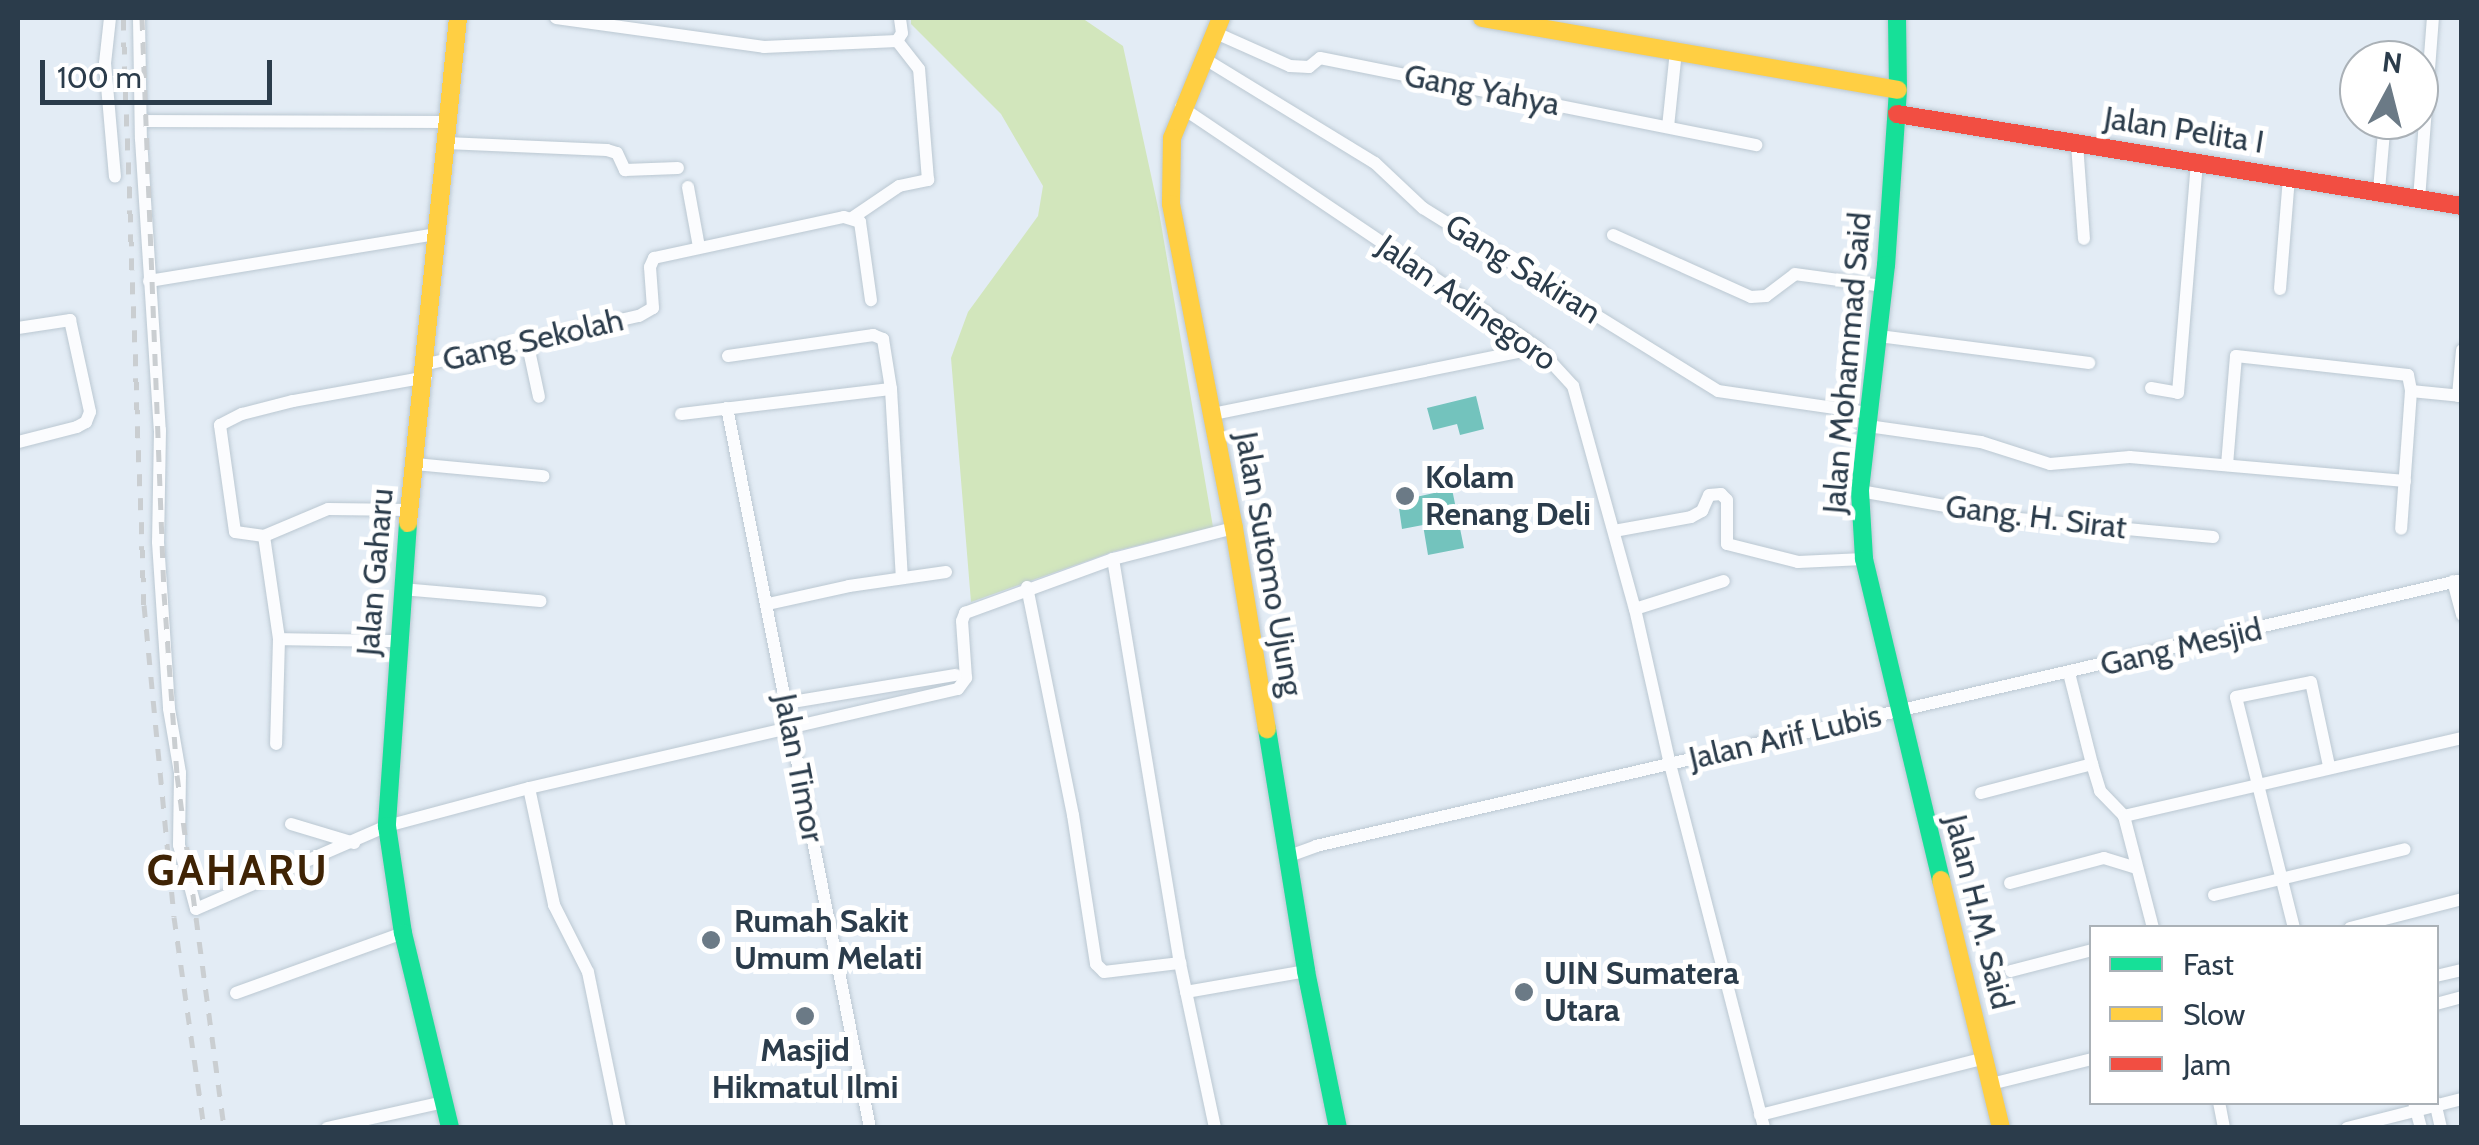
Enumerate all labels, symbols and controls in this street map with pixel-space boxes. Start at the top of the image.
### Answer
scale bar [45,40,278,102]
north arrow [2339,40,2439,140]
text: N [2381,44,2404,80]
street label: Gang Yahya [1401,56,1563,124]
text: 100 m [57,59,142,96]
street label: Jalan Pelita I [2101,98,2267,162]
street label: Gang Sakiran [1438,206,1608,332]
street label: Jalan Mohammad Said [1815,211,1879,515]
street label: Jalan Adinegoro [1370,227,1564,379]
street label: Gang Sekolah [439,301,627,379]
street label: Jalan Sutomo Ujung [1227,429,1311,699]
place label: Kolam Renang Deli [1425,459,1591,534]
marker: Kolam Renang Deli [1394,485,1416,507]
street label: Jalan Gaharu [349,487,401,657]
street label: Gang. H. Sirat [1943,487,2129,547]
street label: Gang Mesjid [2097,610,2265,684]
street label: Jalan Timor [766,690,832,846]
street label: Jalan Arif Lubis [1685,696,1885,778]
street label: Jalan H.M. Said [1936,811,2022,1013]
district label: GAHARU [147,845,329,895]
place label: Rumah Sakit Umum Melati [734,903,922,978]
legend [2089,925,2439,1105]
marker: Rumah Sakit Umum Melati [698,927,724,953]
text: Fast [2183,946,2234,983]
place label: UIN Sumatera Utara [1544,955,1739,1030]
marker: UIN Sumatera Utara [1513,981,1535,1003]
text: Slow [2183,996,2245,1033]
marker: Masjid Hikmatul Ilmi [794,1005,816,1027]
place label: Masjid Hikmatul Ilmi [712,1032,898,1107]
text: Jam [2183,1046,2231,1083]

